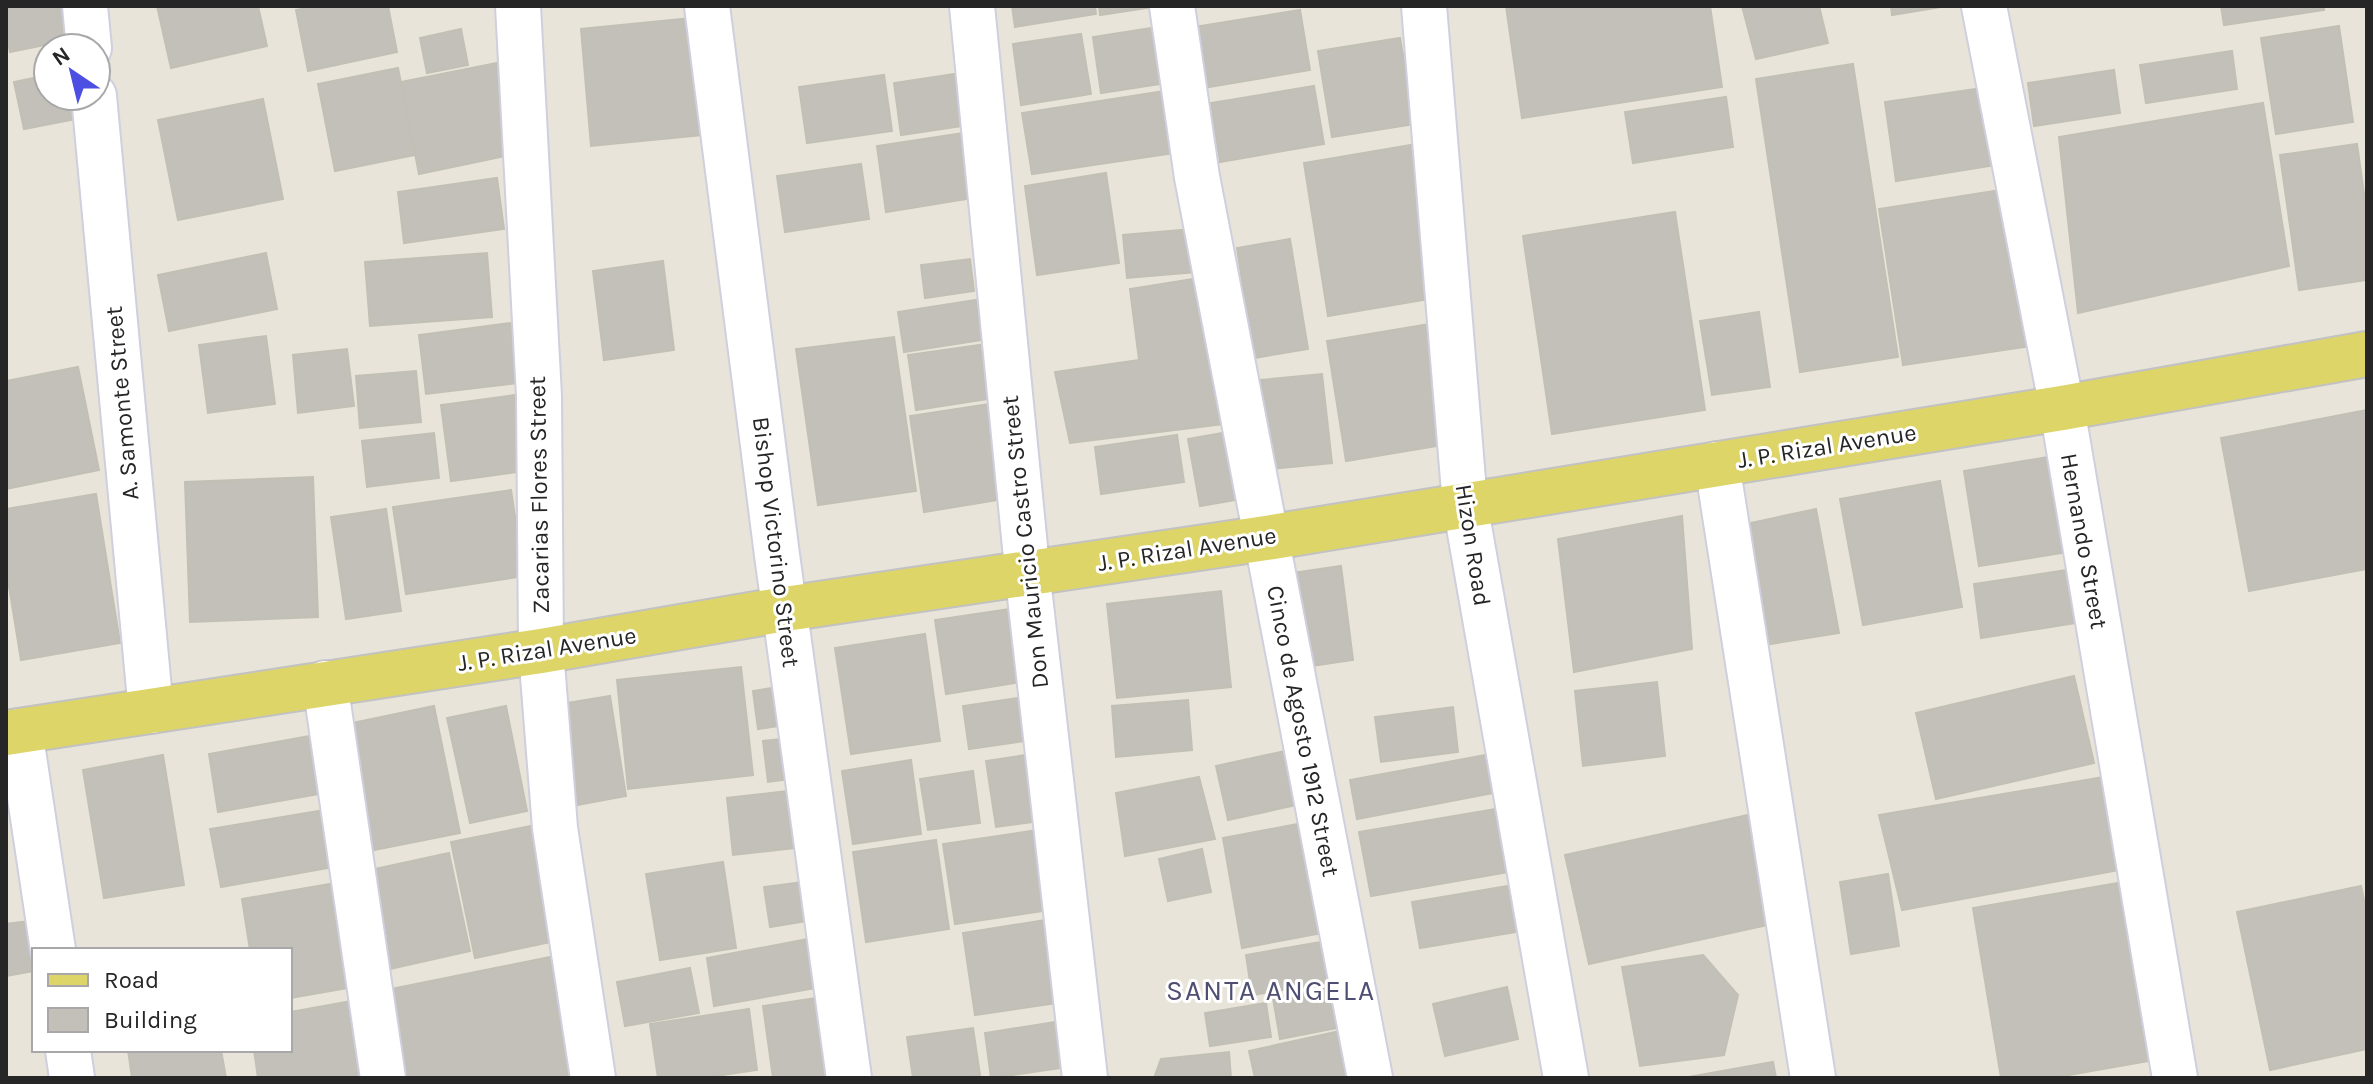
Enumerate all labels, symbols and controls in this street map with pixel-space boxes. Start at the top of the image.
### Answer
north arrow [32,32,112,112]
text: N [47,41,75,72]
street label: A. Samonte Street [100,305,144,501]
street label: Zacarias Flores Street [523,376,555,614]
street label: Don Mauricio Castro Street [996,394,1054,690]
street label: Bishop Victorino Street [747,415,805,669]
street label: J. P. Rizal Avenue [1736,418,1918,474]
street label: Hernando Street [2055,451,2113,631]
street label: Hizon Road [1450,482,1496,608]
street label: J. P. Rizal Avenue [1096,521,1278,577]
street label: Cinco de Agosto 1912 Street [1261,583,1345,879]
street label: J. P. Rizal Avenue [456,621,638,677]
legend [32,948,292,1052]
text: Road [104,966,159,994]
district label: SANTA ANGELA [1166,974,1376,1007]
text: Building [104,1006,197,1034]

